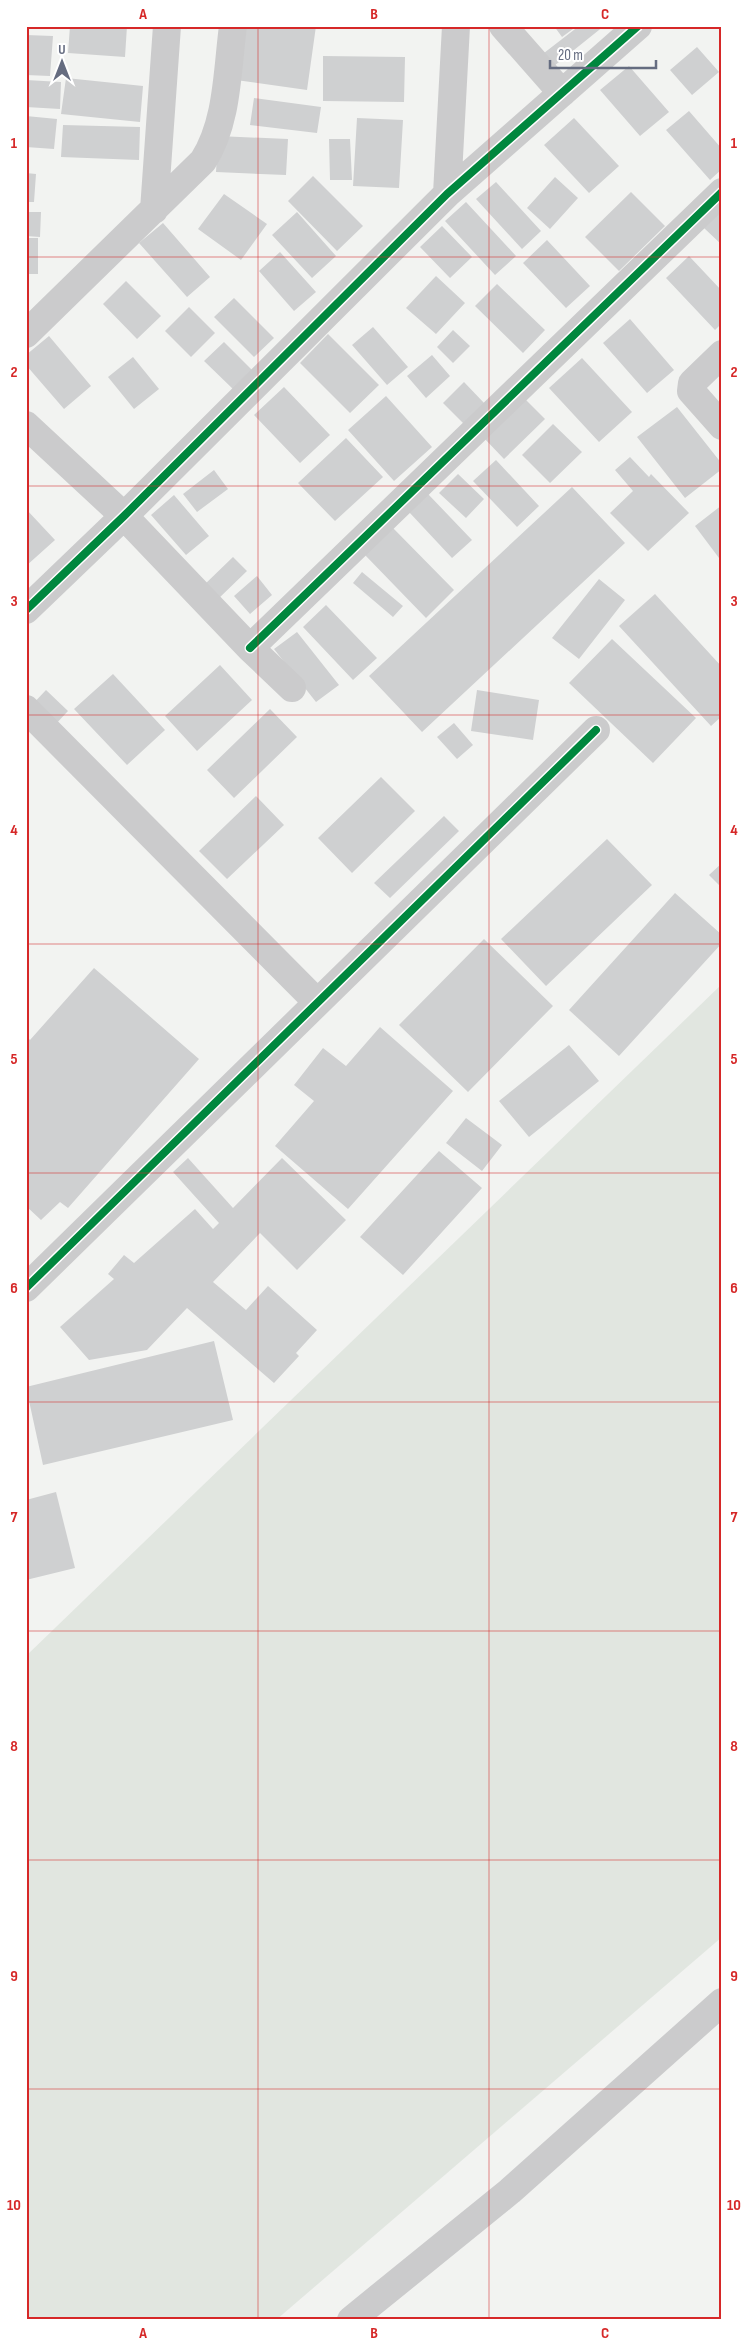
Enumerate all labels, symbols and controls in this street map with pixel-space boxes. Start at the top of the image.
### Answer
text: A [138,5,147,24]
text: B [370,5,378,24]
text: C [601,5,609,24]
north arrow [38,38,88,88]
scale bar [550,38,657,70]
text: U [58,41,66,58]
text: 20 m [558,46,583,65]
text: 1 [11,134,18,153]
text: 1 [731,134,738,153]
text: 2 [10,363,18,382]
text: 2 [730,363,738,382]
text: 3 [10,592,18,611]
text: 3 [730,592,738,611]
text: 4 [10,821,18,840]
text: 4 [730,821,738,840]
text: 5 [10,1050,18,1069]
text: 5 [730,1050,738,1069]
text: 6 [10,1279,18,1298]
text: 6 [730,1279,738,1298]
text: 7 [11,1508,18,1527]
text: 7 [731,1508,738,1527]
text: 8 [10,1737,18,1756]
text: 8 [730,1737,738,1756]
text: 9 [10,1967,18,1986]
text: 9 [730,1967,738,1986]
text: 10 [7,2196,21,2215]
text: 10 [727,2196,741,2215]
text: A [138,2324,147,2343]
text: B [370,2324,378,2343]
text: C [601,2324,609,2343]

